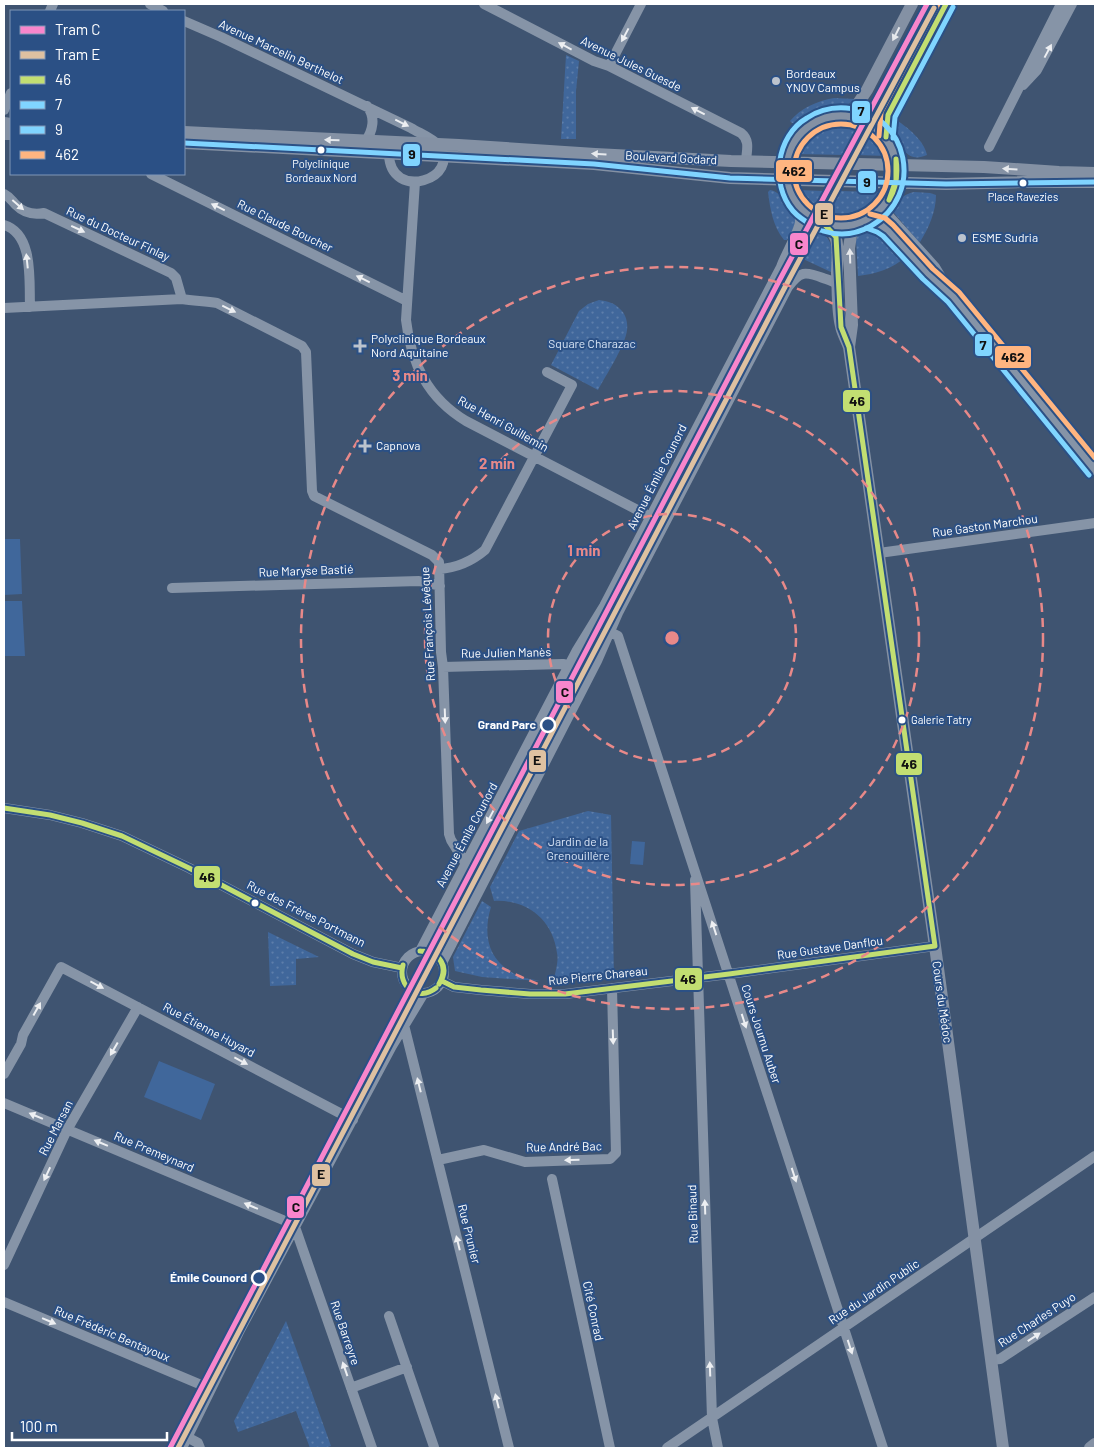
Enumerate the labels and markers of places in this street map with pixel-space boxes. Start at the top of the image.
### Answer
place label: Bordeaux YNOV Campus [786,66,860,94]
marker: Bordeaux YNOV Campus [770,75,782,87]
marker: Polyclinique Bordeaux Nord [316,145,326,155]
place label: Polyclinique Bordeaux Nord [285,157,357,184]
marker: Place Ravezies [1018,178,1028,188]
place label: Place Ravezies [988,190,1058,203]
place label: ESME Sudria [972,230,1038,244]
marker: ESME Sudria [956,232,968,244]
place label: Polyclinique Bordeaux Nord Aquitaine [371,331,486,359]
marker: Polyclinique Bordeaux Nord Aquitaine [353,339,367,353]
place label: Capnova [376,438,420,452]
marker: Capnova [358,439,372,453]
centre of rings [663,629,681,647]
place label: Galerie Tatry [911,713,972,726]
marker: Galerie Tatry [897,715,907,725]
place label: Grand Parc [478,717,537,731]
marker: Grand Parc [540,717,556,733]
unlabelled marker [250,898,260,908]
place label: Émile Counord [170,1270,247,1284]
marker: Émile Counord [251,1270,267,1286]

